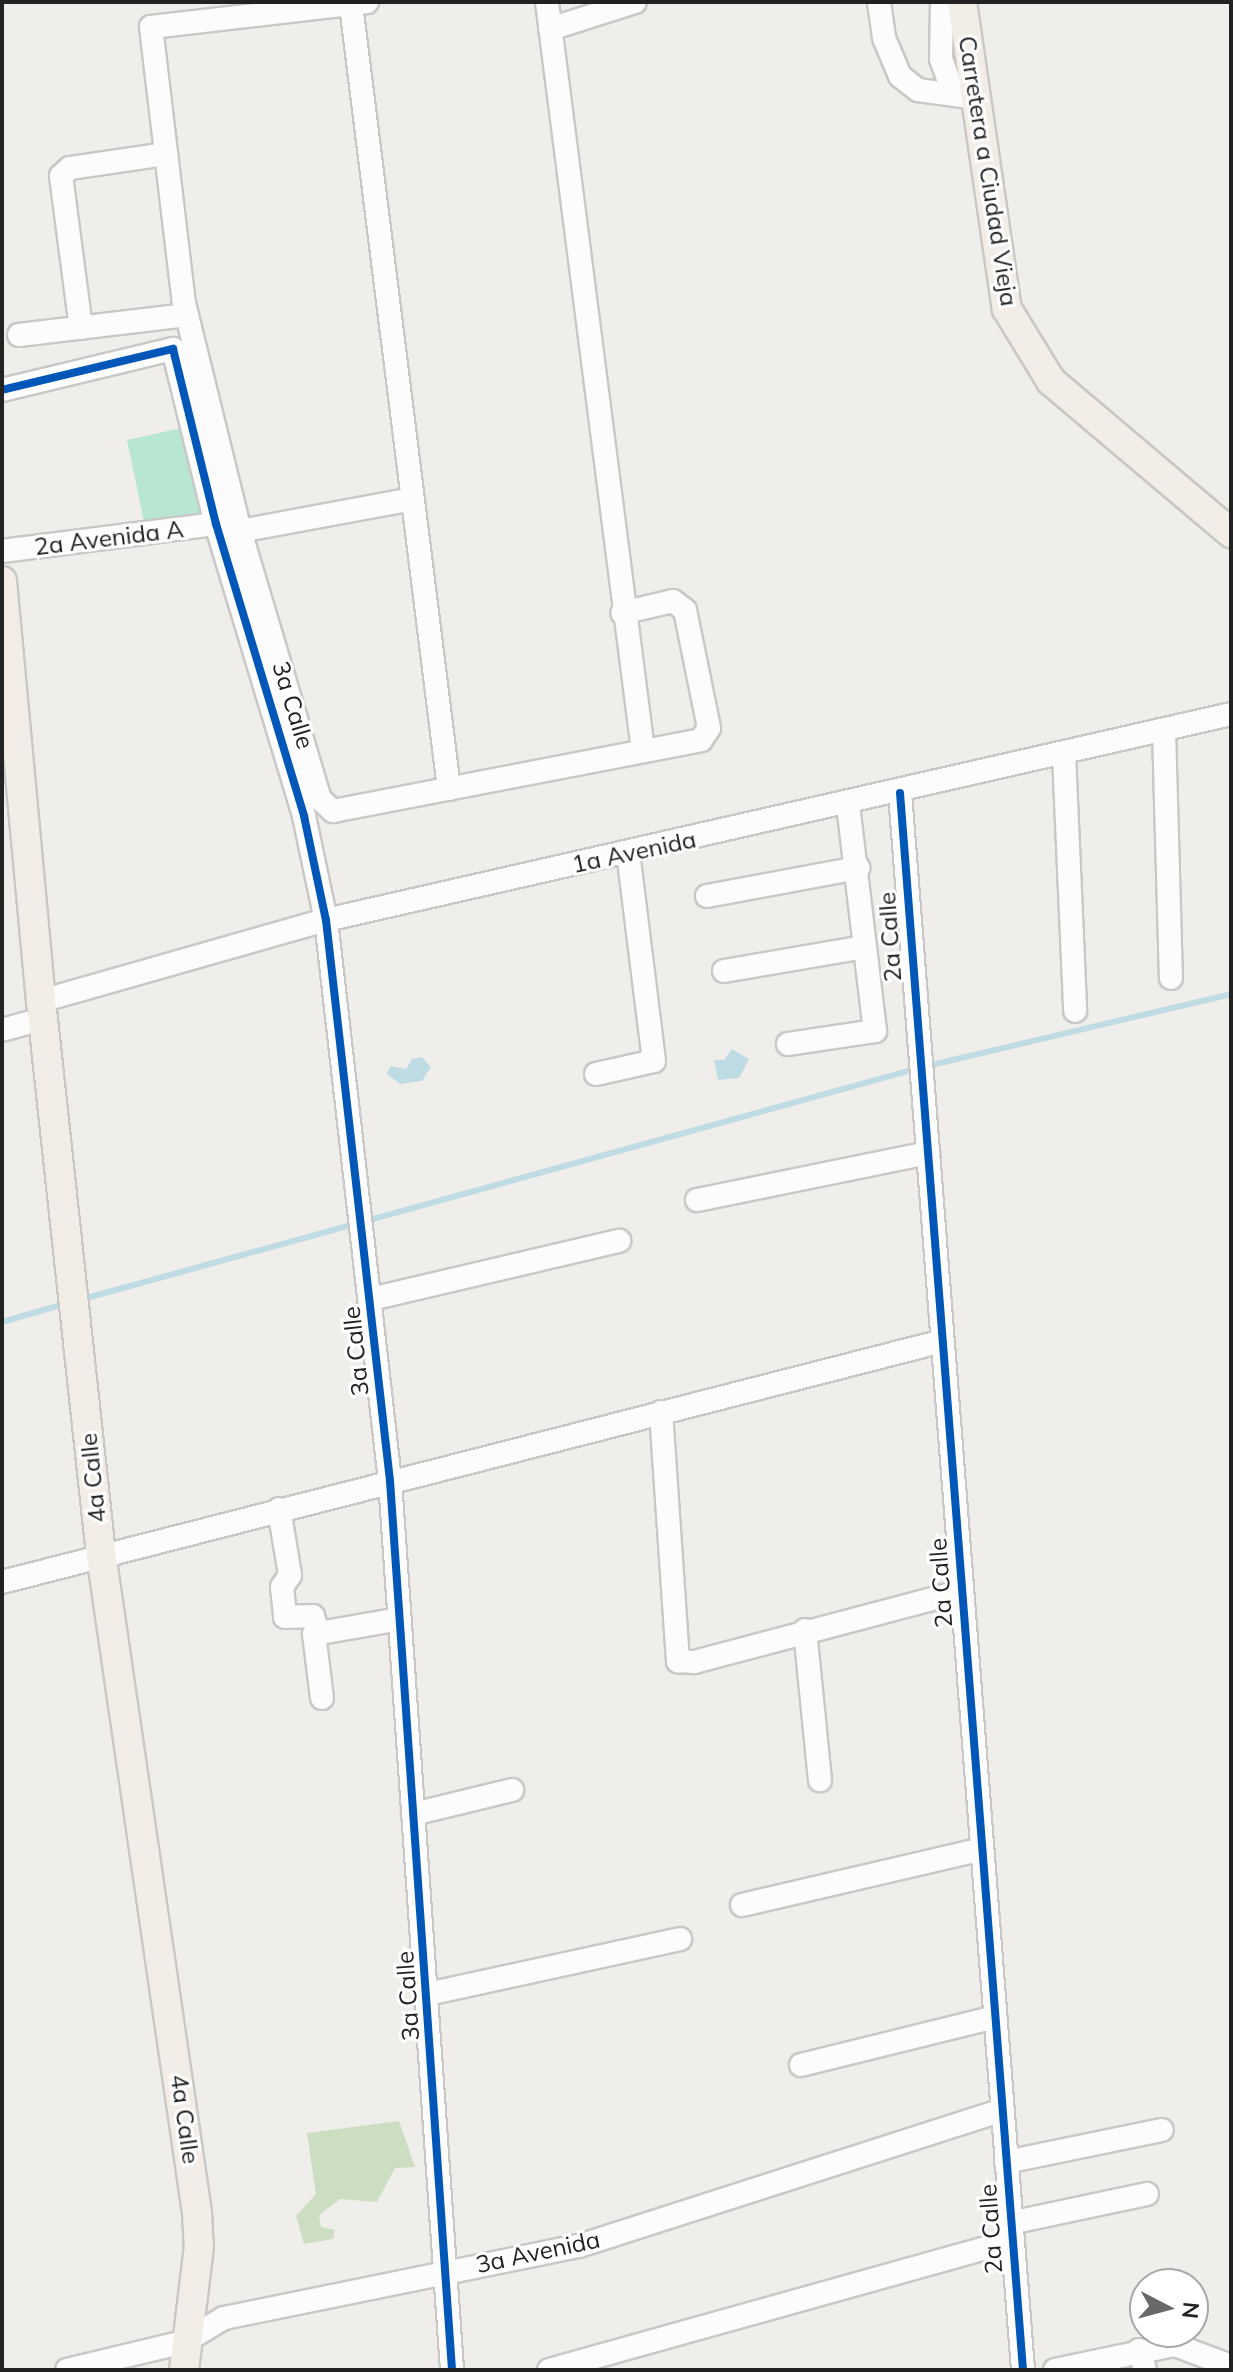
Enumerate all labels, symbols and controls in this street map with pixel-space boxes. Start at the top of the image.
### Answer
street label: Carretera a Ciudad Vieja [952,34,1024,308]
street label: 2a Avenida A [33,515,185,561]
street label: 3a Calle [266,658,320,752]
street label: 1a Avenida [569,825,699,879]
street label: 2a Calle [872,891,908,983]
street label: 3a Calle [337,1305,375,1397]
street label: 4a Calle [74,1432,112,1524]
street label: 2a Calle [923,1537,959,1629]
street label: 3a Calle [390,1950,426,2042]
street label: 4a Calle [164,2072,206,2166]
street label: 2a Calle [973,2183,1009,2275]
street label: 3a Avenida [473,2225,603,2279]
north arrow [1129,2268,1209,2348]
text: N [1176,2301,1206,2320]

